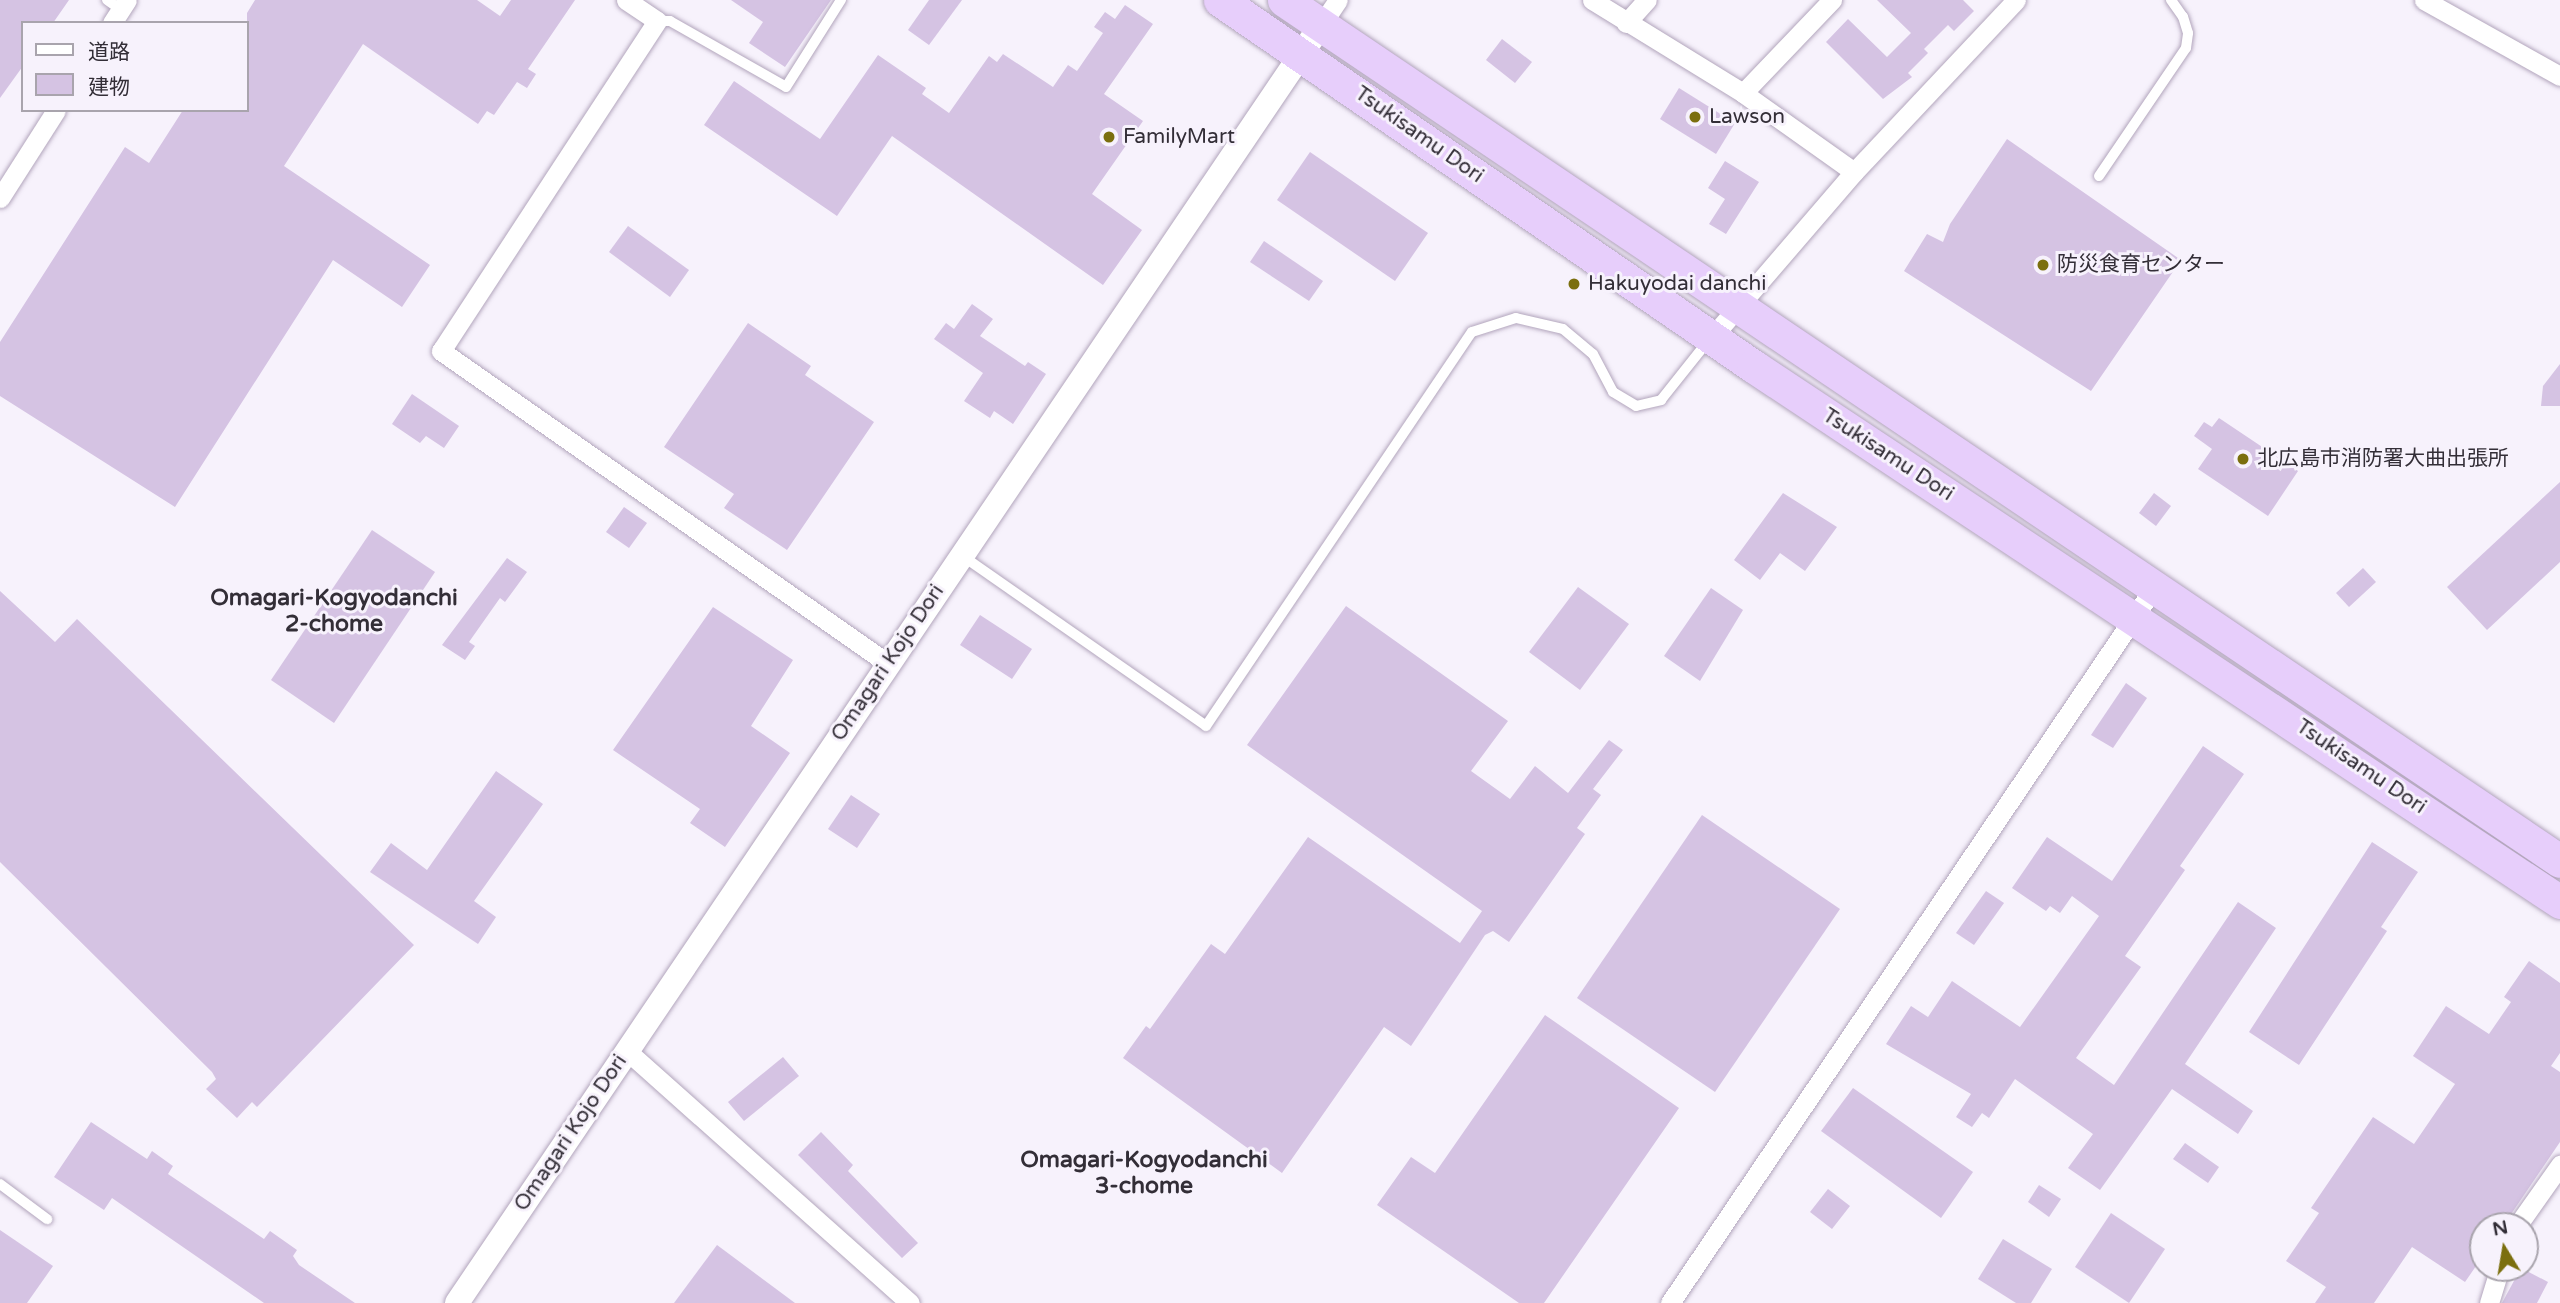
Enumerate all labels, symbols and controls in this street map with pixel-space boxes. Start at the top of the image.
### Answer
legend [21,21,248,112]
text: 道路 [88,40,130,65]
text: 建物 [88,75,130,100]
street label: Tsukisamu Dori [1350,81,1488,189]
place label: Lawson [1709,104,1785,130]
marker: Lawson [1687,109,1703,125]
place label: FamilyMart [1123,124,1235,150]
marker: FamilyMart [1101,129,1117,145]
place label: 防災食育センター [2057,252,2225,278]
marker: 防災食育センター [2035,257,2051,273]
place label: Hakuyodai danchi [1588,271,1767,297]
marker: Hakuyodai danchi [1566,276,1582,292]
street label: Tsukisamu Dori [1818,403,1958,507]
place label: 北広島市消防署大曲出張所 [2257,446,2509,472]
marker: 北広島市消防署大曲出張所 [2235,451,2251,467]
street label: Omagari Kojo Dori [826,580,950,746]
district label: Omagari-Kogyodanchi 2-chome [210,584,458,638]
street label: Tsukisamu Dori [2291,714,2431,820]
street label: Omagari Kojo Dori [509,1050,633,1216]
district label: Omagari-Kogyodanchi 3-chome [1020,1146,1268,1200]
north arrow [2469,1212,2539,1282]
text: N [2491,1216,2510,1241]

